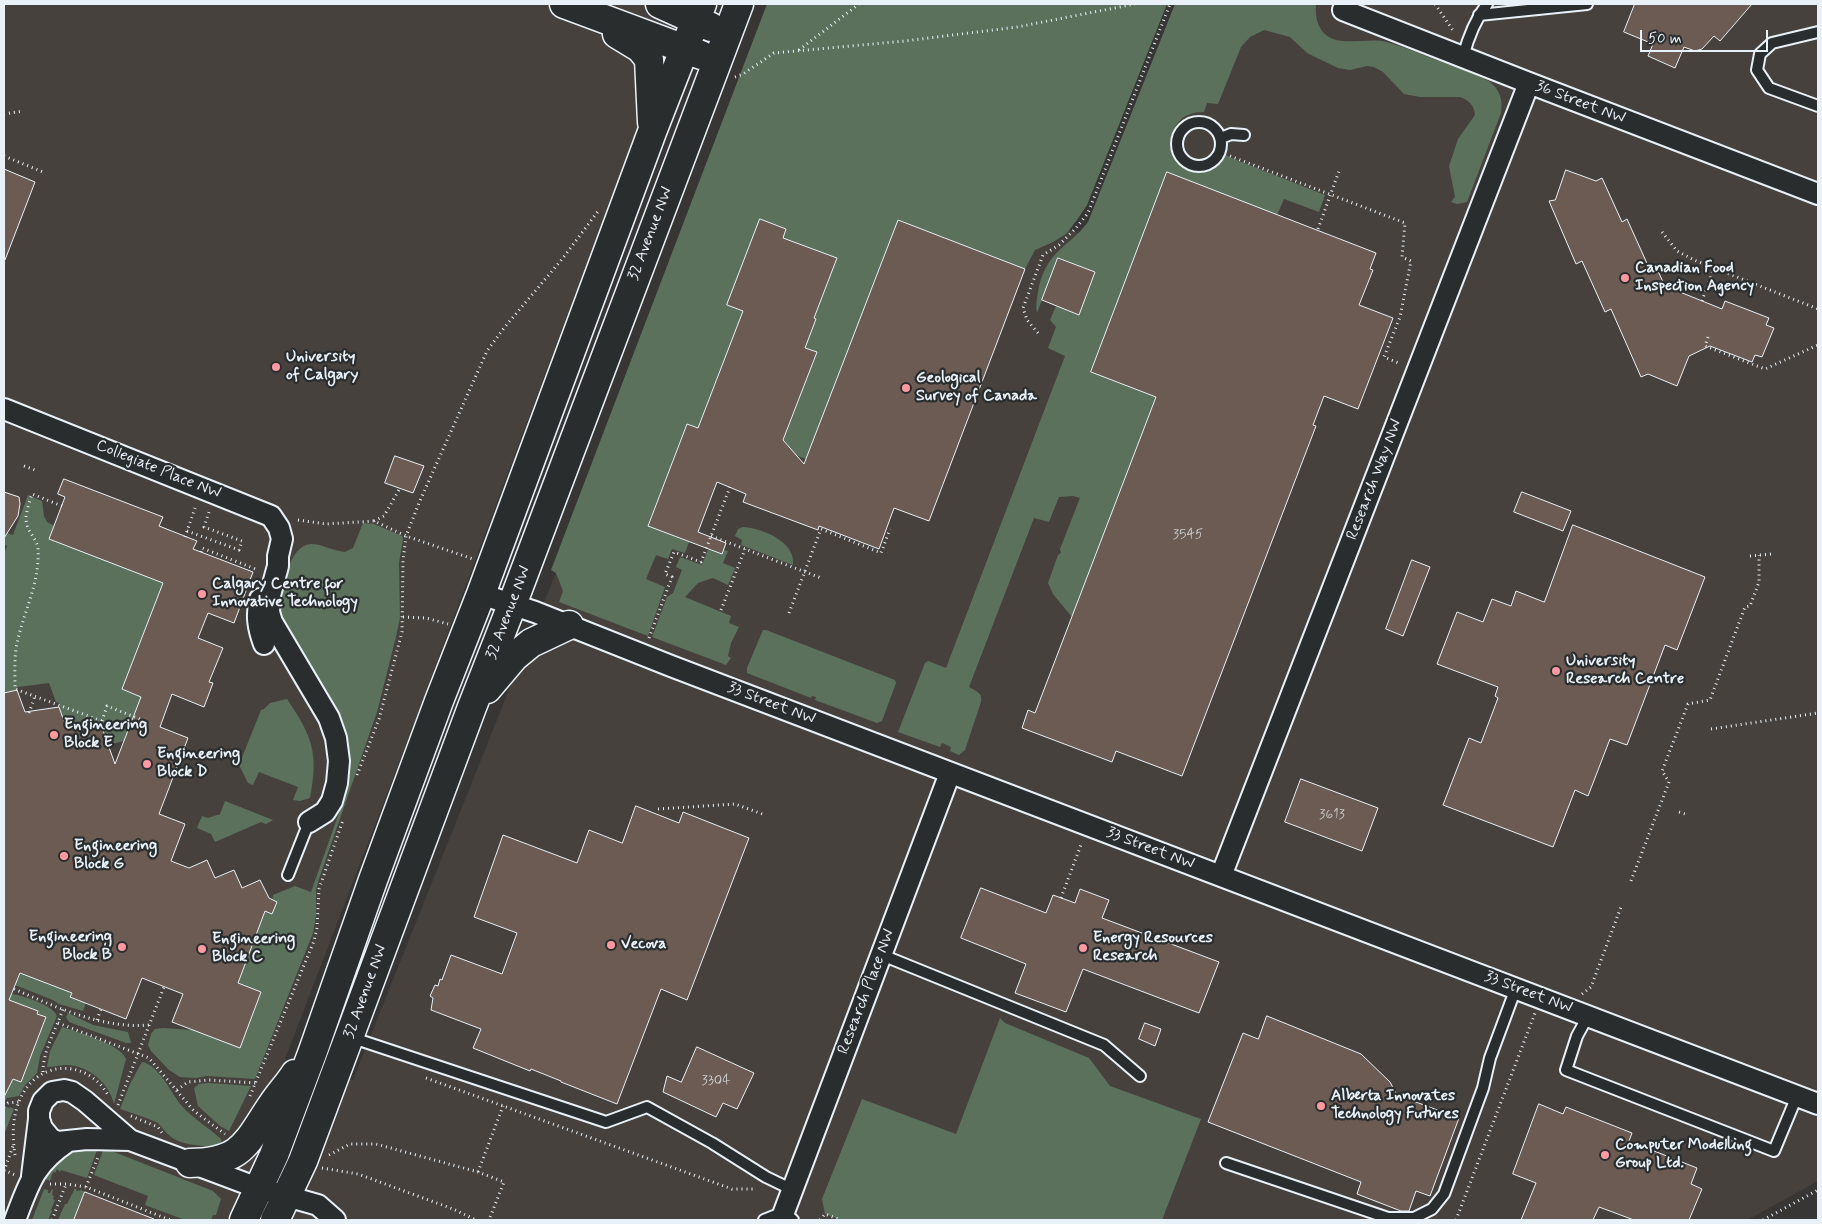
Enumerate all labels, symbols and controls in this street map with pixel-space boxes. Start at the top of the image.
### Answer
scale bar [1642,20,1770,52]
text: 50 m [1648,29,1682,49]
street label: 36 Street NW [1532,77,1628,129]
street label: 32 Avenue NW [624,185,678,283]
place label: Canadian Food Inspection Agency [1635,259,1754,297]
marker: Canadian Food Inspection Agency [1619,272,1631,284]
place label: University of Calgary [286,348,359,386]
marker: University of Calgary [270,361,282,373]
place label: Geological Survey of Canada [916,369,1037,407]
marker: Geological Survey of Canada [900,382,912,394]
street label: Research Way NW [1343,417,1407,543]
street label: Collegiate Place NW [93,436,223,504]
house number: 3545 [1173,527,1203,543]
street label: 32 Avenue NW [482,564,536,662]
place label: Calgary Centre for Innovative Technology [212,575,358,613]
marker: Calgary Centre for Innovative Technology [196,588,208,600]
place label: University Research Centre [1566,652,1684,690]
marker: University Research Centre [1550,665,1562,677]
street label: 33 Street NW [724,678,818,730]
place label: Engineering Block E [64,716,147,754]
marker: Engineering Block E [48,729,60,741]
place label: Engineering Block D [157,745,240,783]
marker: Engineering Block D [141,758,153,770]
house number: 3613 [1319,807,1345,823]
street label: 33 Street NW [1103,823,1197,875]
place label: Engineering Block G [74,837,157,875]
marker: Engineering Block G [58,850,70,862]
street label: Research Place NW [834,927,900,1057]
place label: Engineering Block B [29,928,112,966]
place label: Energy Resources Research [1093,929,1213,967]
place label: Engineering Block C [212,930,295,968]
place label: Vecova [621,935,666,955]
marker: Vecova [605,939,617,951]
marker: Engineering Block B [116,941,128,953]
street label: 32 Avenue NW [340,942,392,1042]
marker: Energy Resources Research [1077,942,1089,954]
marker: Engineering Block C [196,943,208,955]
street label: 33 Street NW [1481,967,1575,1019]
house number: 3304 [702,1073,730,1089]
place label: Alberta Innovates Technology Futures [1331,1087,1459,1125]
marker: Alberta Innovates Technology Futures [1315,1100,1327,1112]
place label: Computer Modelling Group Ltd. [1615,1136,1752,1174]
marker: Computer Modelling Group Ltd. [1599,1149,1611,1161]

